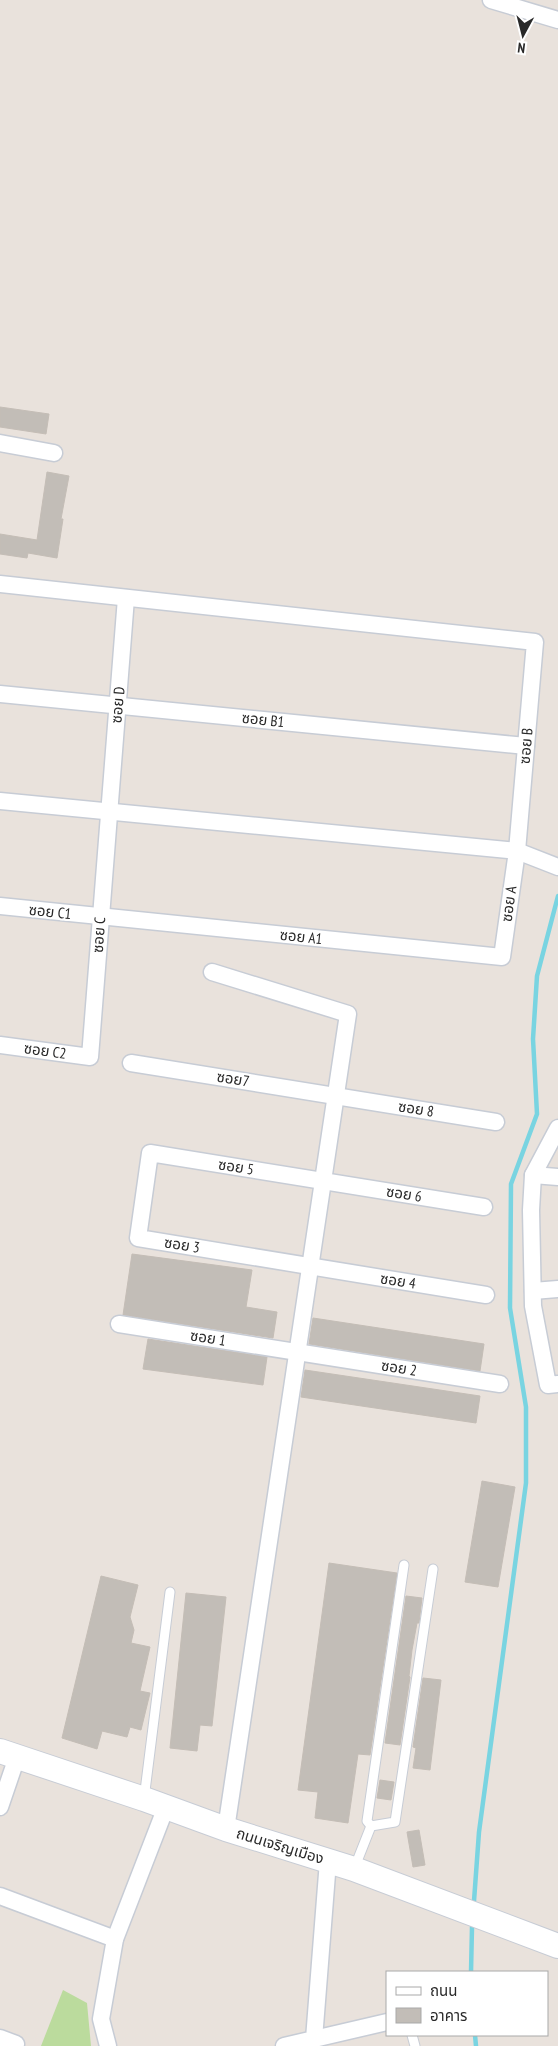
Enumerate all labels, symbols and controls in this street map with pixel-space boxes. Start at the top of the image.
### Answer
north arrow [498,10,548,60]
text: N [517,39,526,57]
street label: ซอย D [106,686,129,724]
street label: ซอย B1 [241,708,285,731]
street label: ซอย B [514,727,537,765]
street label: ซอย A [497,884,521,923]
street label: ซอย C1 [28,900,72,923]
street label: ซอย C [88,916,109,954]
street label: ซอย A1 [279,925,323,948]
street label: ซอย C2 [23,1038,68,1063]
street label: ซอย7 [215,1067,251,1090]
street label: ซอย 8 [397,1096,435,1121]
street label: ซอย 5 [217,1154,255,1179]
street label: ซอย 6 [385,1181,423,1206]
street label: ซอย 3 [163,1232,201,1257]
street label: ซอย 4 [379,1268,417,1293]
street label: ซอย 1 [189,1325,227,1350]
street label: ซอย 2 [380,1355,418,1380]
street label: ถนนเจริญเมือง [234,1823,326,1868]
legend [386,1971,548,2036]
text: ถนน [430,1981,457,2000]
text: อาคาร [430,2006,467,2025]

